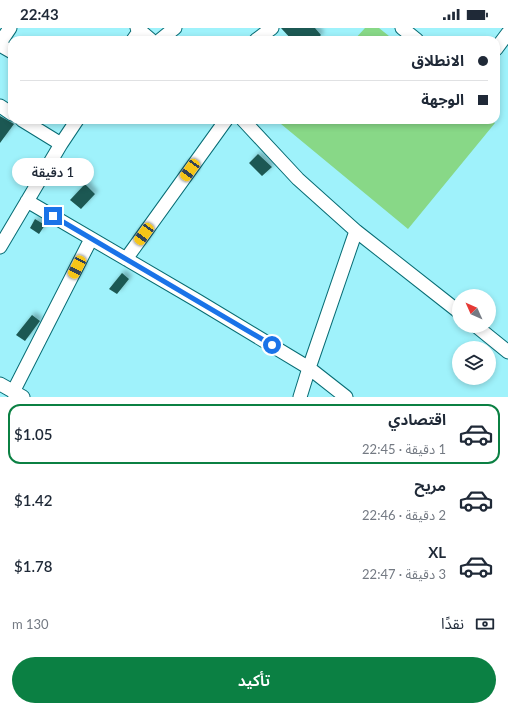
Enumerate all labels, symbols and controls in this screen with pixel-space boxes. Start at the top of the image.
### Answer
text: 22:43 [20,5,59,23]
text: الانطلاق [412,51,464,69]
text: الوجهة [421,90,464,108]
car [178,157,202,183]
callout: 1 دقيقة [12,158,94,186]
text: 1 دقيقة [32,164,74,180]
route end [44,207,62,225]
car [132,221,156,247]
car [66,254,88,280]
north arrow [452,289,496,333]
map controls [452,289,496,385]
route start [263,336,281,354]
button: layers [452,341,496,385]
text: اقتصادي [388,410,446,428]
icon: car [458,416,494,452]
text: $1.05 [14,425,52,443]
text: 1 دقيقة · 22:45 [362,441,446,457]
text: مريح [414,476,446,494]
icon: car [458,482,494,518]
text: $1.42 [14,491,52,509]
text: 2 دقيقة · 22:46 [362,507,446,523]
text: XL [428,543,446,561]
icon: car [458,548,494,584]
text: $1.78 [14,557,52,575]
text: 3 دقيقة · 22:47 [362,566,446,582]
icon: cash [474,613,496,635]
text: نقدًا [441,614,464,632]
text: 130 m [12,616,49,632]
button: تأكيد [12,657,496,703]

